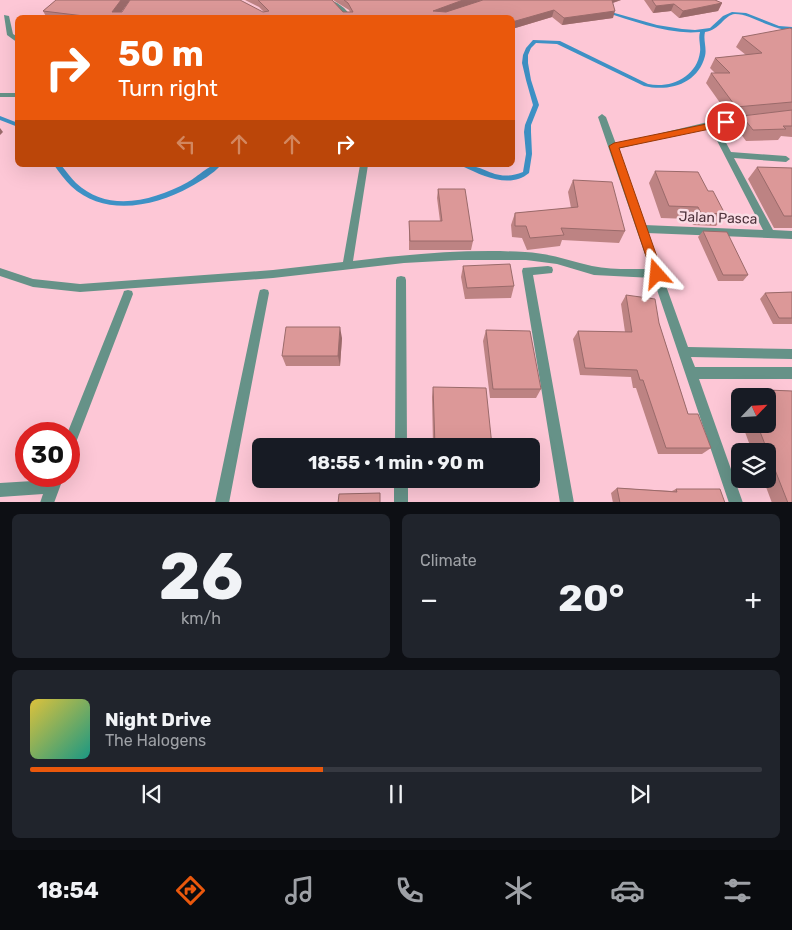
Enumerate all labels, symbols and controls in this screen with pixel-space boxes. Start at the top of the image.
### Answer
text: 50 m [118,33,204,75]
icon: right [35,35,100,100]
text: Turn right [118,75,218,102]
pin [705,101,747,143]
icon: arrive [712,108,740,136]
icon: left [172,130,200,158]
icon: ahead [225,130,253,158]
icon: ahead [278,130,306,158]
icon: right [331,130,359,158]
street label: Jalan Pasca [678,208,758,228]
position arrow [630,247,682,299]
north arrow [731,388,776,432]
map controls [731,388,776,488]
speed limit sign: 30 [15,422,80,487]
button: layers [731,443,776,488]
text: 18:55 · 1 min · 90 m [308,451,484,474]
text: 26 [159,538,243,615]
text: Climate [420,551,477,570]
text: 20° [558,575,624,621]
text: − [420,583,438,616]
text: + [745,583,762,616]
text: km/h [181,609,221,628]
text: Night Drive [105,708,211,731]
text: The Halogens [105,731,206,750]
icon: previous [138,780,166,808]
icon: pause [382,780,410,808]
icon: next [626,780,654,808]
icon: directions [173,873,208,908]
icon: music [282,873,317,908]
icon: phone [392,873,427,908]
icon: climate [501,873,536,908]
icon: car [610,873,645,908]
icon: filters [720,873,755,908]
text: 18:54 [37,877,99,904]

